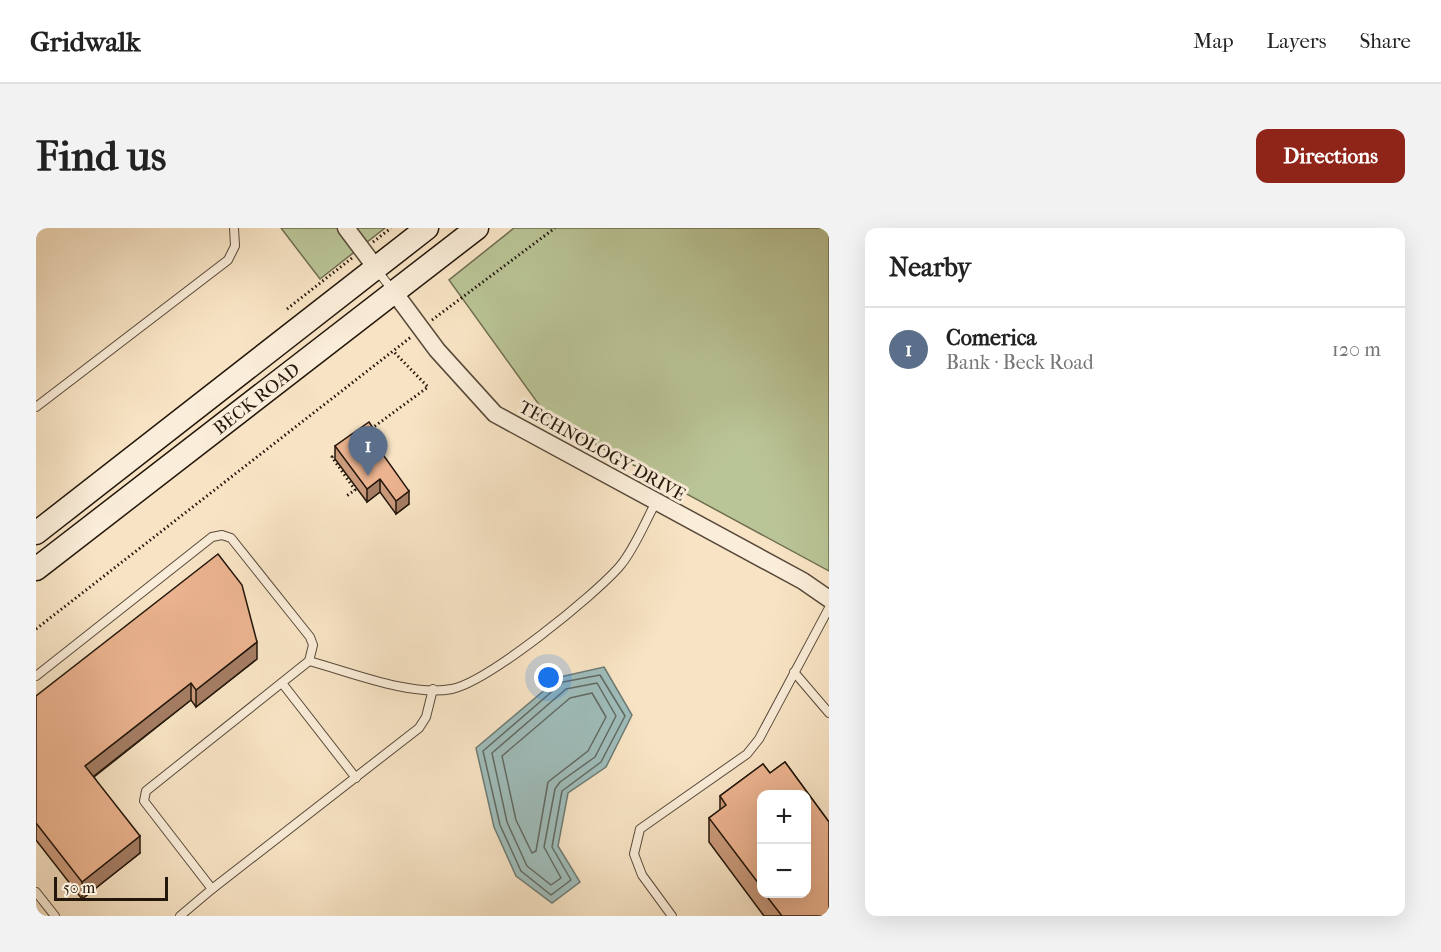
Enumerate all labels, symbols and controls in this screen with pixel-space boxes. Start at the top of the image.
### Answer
text: Gridwalk [30,25,141,58]
text: Map [1193,29,1234,53]
text: Layers [1267,29,1326,53]
text: Share [1359,29,1411,53]
button: Directions [1256,129,1405,183]
text: Find us [36,132,166,181]
text: Nearby [889,252,971,283]
text: Comerica [946,325,1037,351]
text: 1 [905,338,912,361]
text: 120 m [1332,338,1381,361]
text: Bank · Beck Road [946,351,1094,374]
street label: BECK ROAD [210,359,304,439]
street label: TECHNOLOGY DRIVE [515,396,689,506]
pin: 1 [348,426,388,476]
your location [534,663,563,692]
map controls [757,790,811,898]
button: + [757,790,811,844]
button: − [757,844,811,898]
scale bar [54,874,168,902]
text: 50 m [63,878,95,897]

